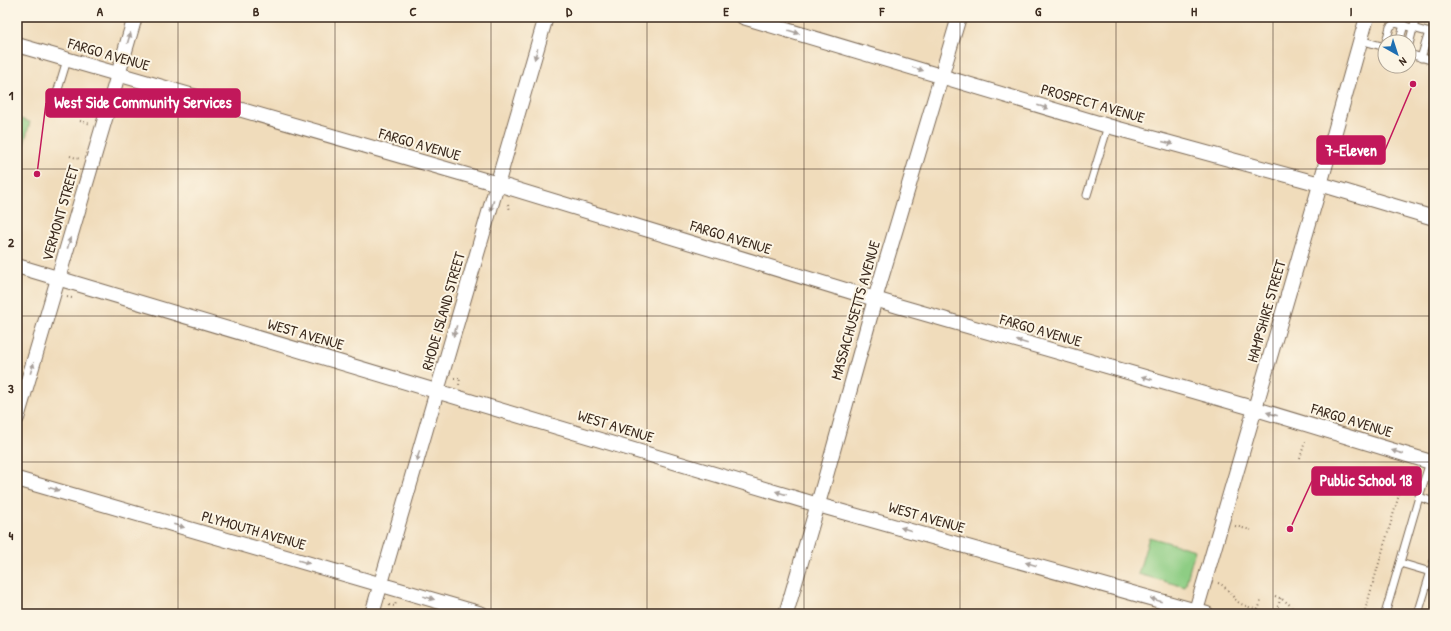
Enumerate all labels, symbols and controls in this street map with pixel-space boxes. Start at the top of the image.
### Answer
text: A [97,2,104,20]
text: B [253,2,260,20]
text: C [409,2,417,20]
text: D [566,2,573,20]
text: E [723,2,729,20]
text: F [879,2,886,20]
text: G [1035,2,1042,20]
text: H [1191,2,1197,20]
text: I [1349,2,1353,20]
one-way arrow [788,29,800,35]
one-way arrow [126,31,132,43]
street label: FARGO AVENUE [65,32,153,76]
north arrow [1377,34,1417,74]
one-way arrow [533,49,539,61]
text: N [1397,54,1410,69]
one-way arrow [913,66,925,72]
street label: PROSPECT AVENUE [1039,78,1148,128]
text: 1 [9,86,14,104]
callout: West Side Community Services [46,89,240,117]
text: West Side Community Services [54,91,233,114]
one-way arrow [1037,104,1049,110]
street label: FARGO AVENUE [376,122,464,166]
callout: 7-Eleven [1317,136,1385,164]
text: 7-Eleven [1324,139,1377,161]
one-way arrow [1162,140,1174,146]
street label: VERMONT STREET [36,162,84,263]
one-way arrow [489,201,495,213]
street label: FARGO AVENUE [687,214,775,259]
text: 2 [8,233,15,251]
one-way arrow [66,237,72,249]
street label: MASSACHUSETTS AVENUE [825,238,885,382]
street label: RHODE ISLAND STREET [416,248,470,373]
street label: HAMPSHIRE STREET [1241,256,1291,365]
street label: FARGO AVENUE [997,308,1085,352]
street label: WEST AVENUE [265,313,347,355]
one-way arrow [452,325,458,337]
one-way arrow [1016,339,1028,345]
one-way arrow [29,361,35,373]
one-way arrow [1141,375,1153,381]
text: 3 [8,379,14,397]
street label: FARGO AVENUE [1308,397,1396,442]
street label: WEST AVENUE [575,404,657,448]
one-way arrow [1266,411,1278,417]
one-way arrow [1390,449,1402,455]
one-way arrow [415,450,421,462]
callout: Public School 18 [1312,467,1421,495]
text: Public School 18 [1320,469,1412,491]
one-way arrow [48,487,61,493]
one-way arrow [775,490,787,496]
street label: WEST AVENUE [886,496,968,538]
street label: PLYMOUTH AVENUE [199,505,309,555]
one-way arrow [174,523,186,529]
text: 4 [9,526,14,544]
one-way arrow [900,526,912,532]
one-way arrow [298,559,310,565]
one-way arrow [1025,561,1037,567]
one-way arrow [423,596,435,602]
one-way arrow [1150,596,1162,602]

